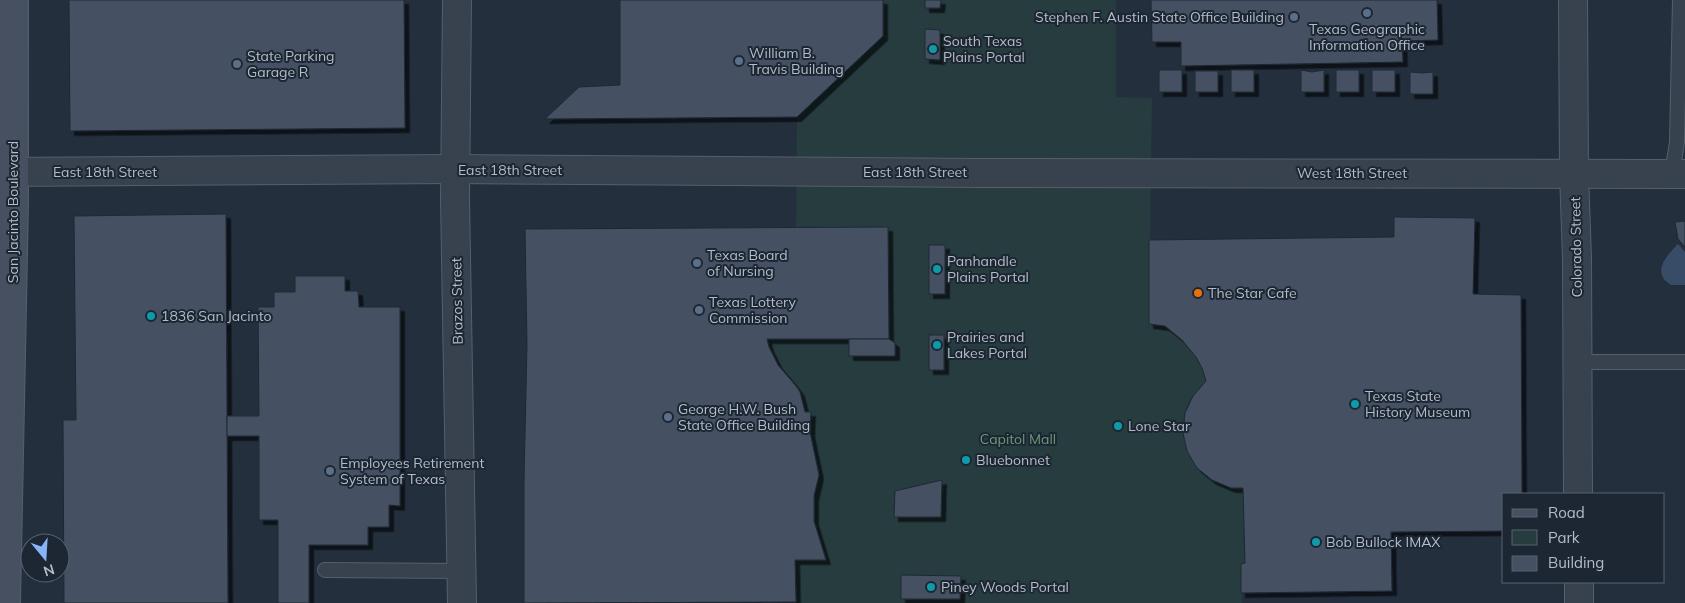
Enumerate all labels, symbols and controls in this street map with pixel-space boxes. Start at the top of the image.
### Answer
marker: Texas Geographic Information Office [1361,7,1373,19]
place label: Stephen F. Austin State Office Building [1035,8,1284,26]
marker: Stephen F. Austin State Office Building [1288,11,1300,23]
place label: Texas Geographic Information Office [1309,20,1425,54]
place label: South Texas Plains Portal [943,32,1025,66]
marker: South Texas Plains Portal [927,43,939,55]
place label: William B. Travis Building [749,44,844,78]
place label: State Parking Garage R [247,47,335,81]
marker: William B. Travis Building [733,55,745,67]
marker: State Parking Garage R [231,58,243,70]
street label: San Jacinto Boulevard [4,141,22,283]
street label: East 18th Street [458,161,562,179]
street label: East 18th Street [53,163,157,181]
street label: East 18th Street [863,163,967,181]
street label: West 18th Street [1297,164,1407,182]
street label: Colorado Street [1566,196,1586,297]
place label: Texas Board of Nursing [707,246,788,280]
place label: Panhandle Plains Portal [947,252,1029,286]
street label: Brazos Street [447,257,467,345]
marker: Texas Board of Nursing [691,257,703,269]
marker: Panhandle Plains Portal [931,263,943,275]
place label: The Star Cafe [1208,284,1297,302]
marker: The Star Cafe [1192,287,1204,299]
place label: Texas Lottery Commission [709,293,797,327]
marker: Texas Lottery Commission [693,304,705,316]
place label: 1836 San Jacinto [161,307,272,325]
marker: 1836 San Jacinto [145,310,157,322]
place label: Prairies and Lakes Portal [947,328,1027,362]
marker: Prairies and Lakes Portal [931,339,943,351]
place label: Texas State History Museum [1365,387,1470,421]
marker: Texas State History Museum [1349,398,1361,410]
place label: George H.W. Bush State Office Building [678,400,810,434]
marker: George H.W. Bush State Office Building [662,411,674,423]
place label: Lone Star [1128,417,1191,435]
marker: Lone Star [1112,420,1124,432]
park label: Capitol Mall [980,430,1056,448]
place label: Bluebonnet [976,451,1050,469]
place label: Employees Retirement System of Texas [340,454,484,488]
marker: Bluebonnet [960,454,972,466]
marker: Employees Retirement System of Texas [324,465,336,477]
legend [1502,493,1665,583]
text: Road [1548,503,1585,522]
text: Park [1548,528,1580,547]
north arrow [20,533,70,583]
place label: Bob Bullock IMAX [1326,533,1440,551]
marker: Bob Bullock IMAX [1310,536,1322,548]
text: Building [1548,553,1604,572]
text: N [41,560,57,581]
place label: Piney Woods Portal [941,578,1069,596]
marker: Piney Woods Portal [925,581,937,593]

